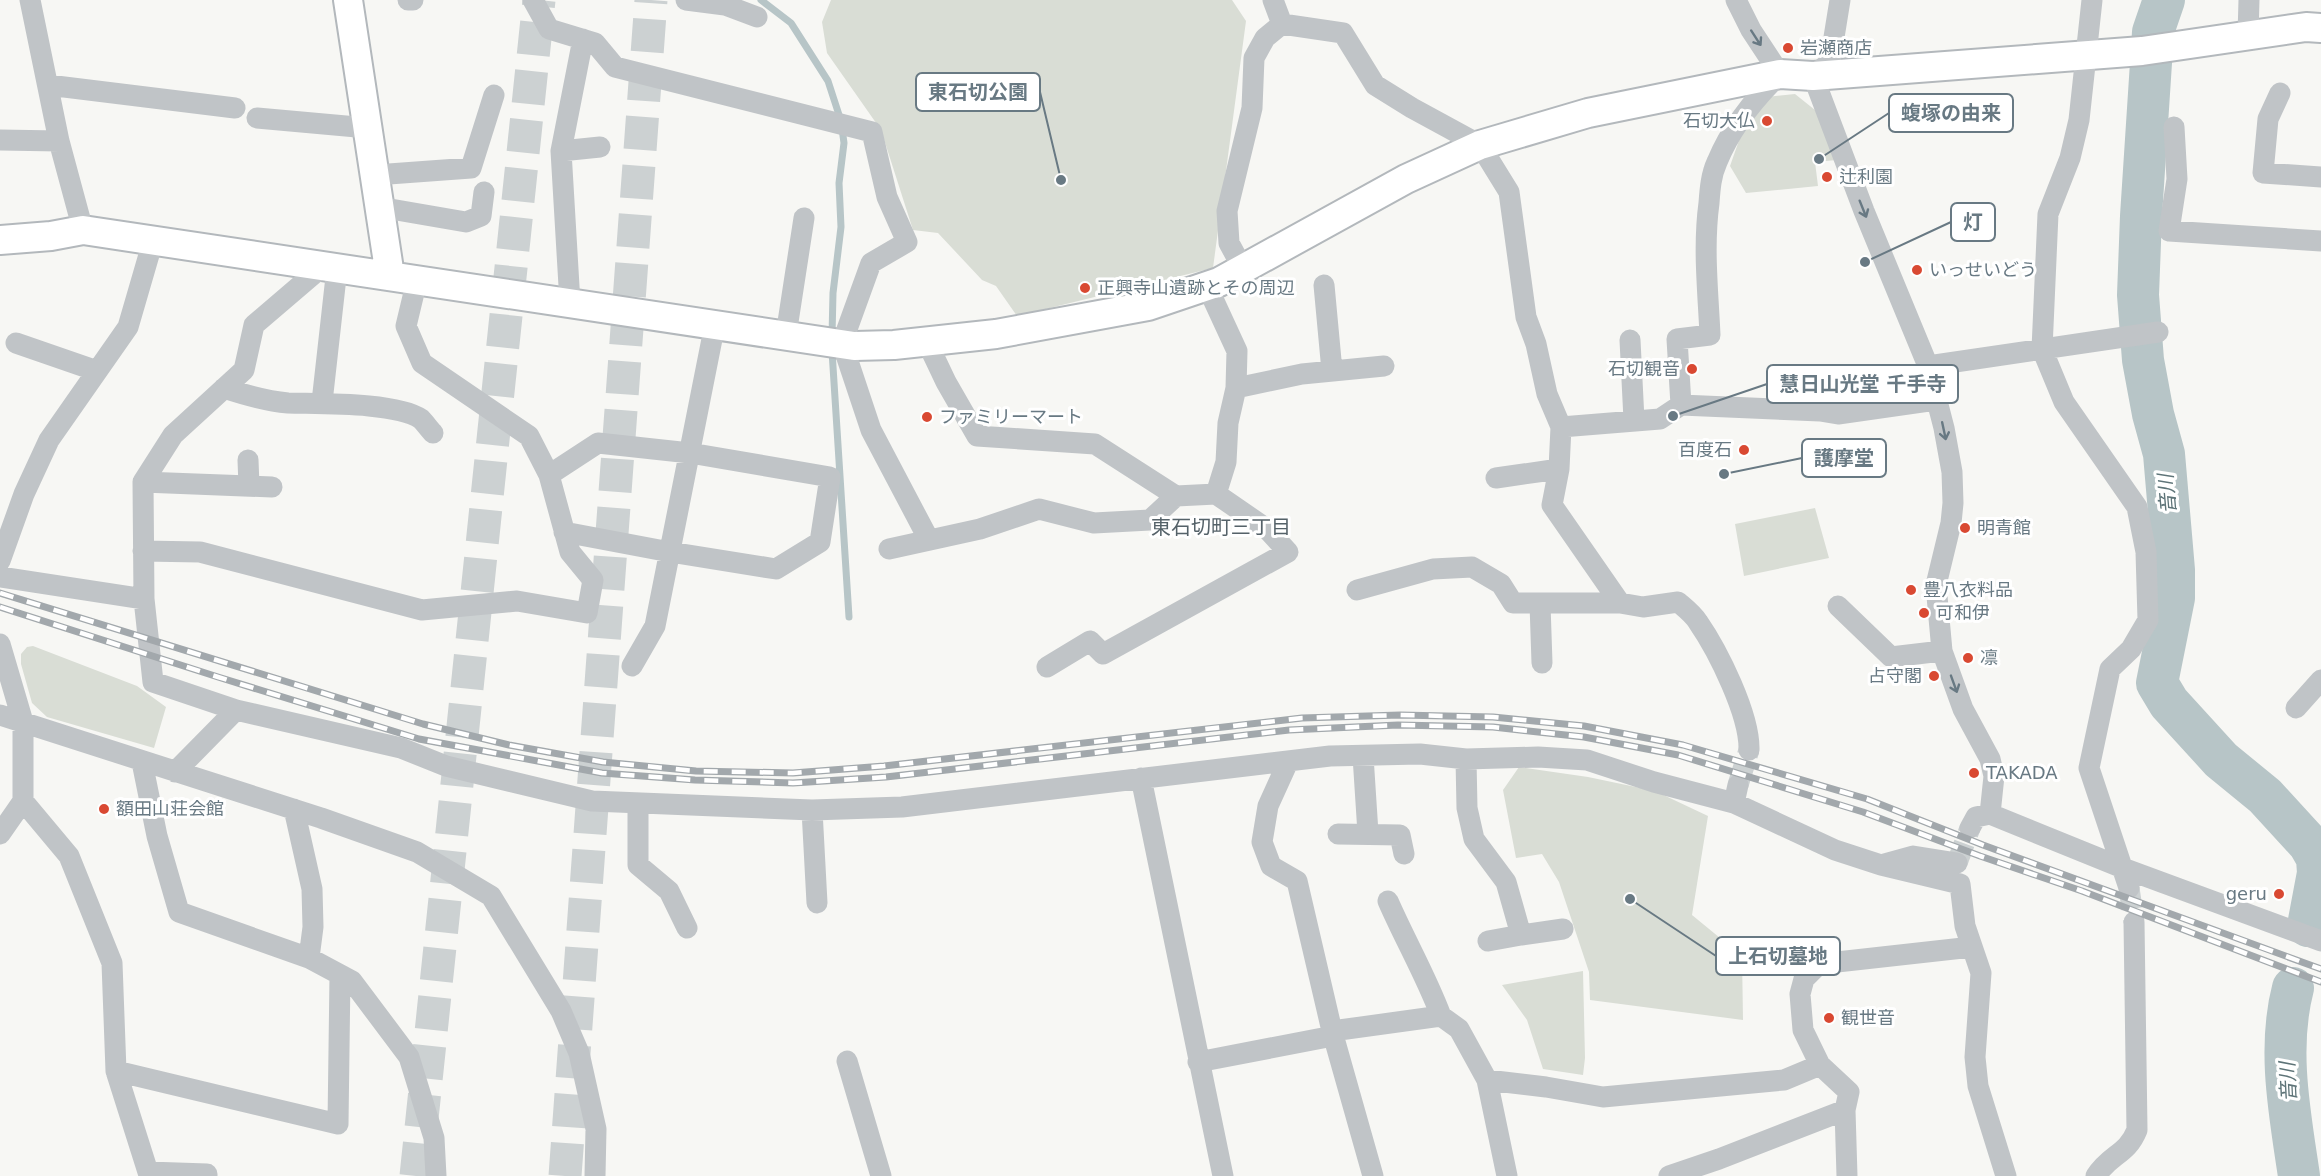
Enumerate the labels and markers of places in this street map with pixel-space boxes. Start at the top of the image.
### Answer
place label: 岩瀬商店 [1800,37,1872,58]
marker: 岩瀬商店 [1781,41,1795,55]
callout: 東石切公園 [916,73,1040,111]
callout: 蝮塚の由来 [1889,94,2013,132]
place label: 石切大仏 [1683,110,1755,131]
marker: 石切大仏 [1760,114,1774,128]
place label: 辻利園 [1839,166,1893,187]
marker: 辻利園 [1820,170,1834,184]
callout: 灯 [1951,203,1995,241]
place label: いっせいどう [1929,259,2037,280]
marker: いっせいどう [1910,263,1924,277]
place label: 正興寺山遺跡とその周辺 [1097,277,1294,298]
marker: 正興寺山遺跡とその周辺 [1078,281,1092,295]
place label: 石切観音 [1608,358,1680,379]
marker: 石切観音 [1685,362,1699,376]
callout: 慧日山光堂 千手寺 [1767,365,1958,403]
place label: ファミリーマート [939,406,1083,427]
marker: ファミリーマート [920,410,934,424]
place label: 百度石 [1678,439,1732,460]
callout: 護摩堂 [1802,439,1886,477]
marker: 百度石 [1737,443,1751,457]
place label: 明青館 [1977,517,2031,538]
marker: 明青館 [1958,521,1972,535]
place label: 豊八衣料品 [1923,579,2013,600]
marker: 豊八衣料品 [1904,583,1918,597]
place label: 可和伊 [1936,602,1990,623]
marker: 可和伊 [1917,606,1931,620]
place label: 凛 [1980,647,1998,668]
marker: 凛 [1961,651,1975,665]
place label: 占守閣 [1868,665,1922,686]
marker: 占守閣 [1927,669,1941,683]
place label: TAKADA [1985,762,2058,783]
marker: TAKADA [1967,766,1981,780]
place label: 額田山荘会館 [116,798,224,819]
marker: 額田山荘会館 [97,802,111,816]
place label: geru [2226,883,2267,904]
marker: geru [2272,887,2286,901]
callout: 上石切墓地 [1716,937,1840,975]
place label: 観世音 [1841,1007,1895,1028]
marker: 観世音 [1822,1011,1836,1025]

